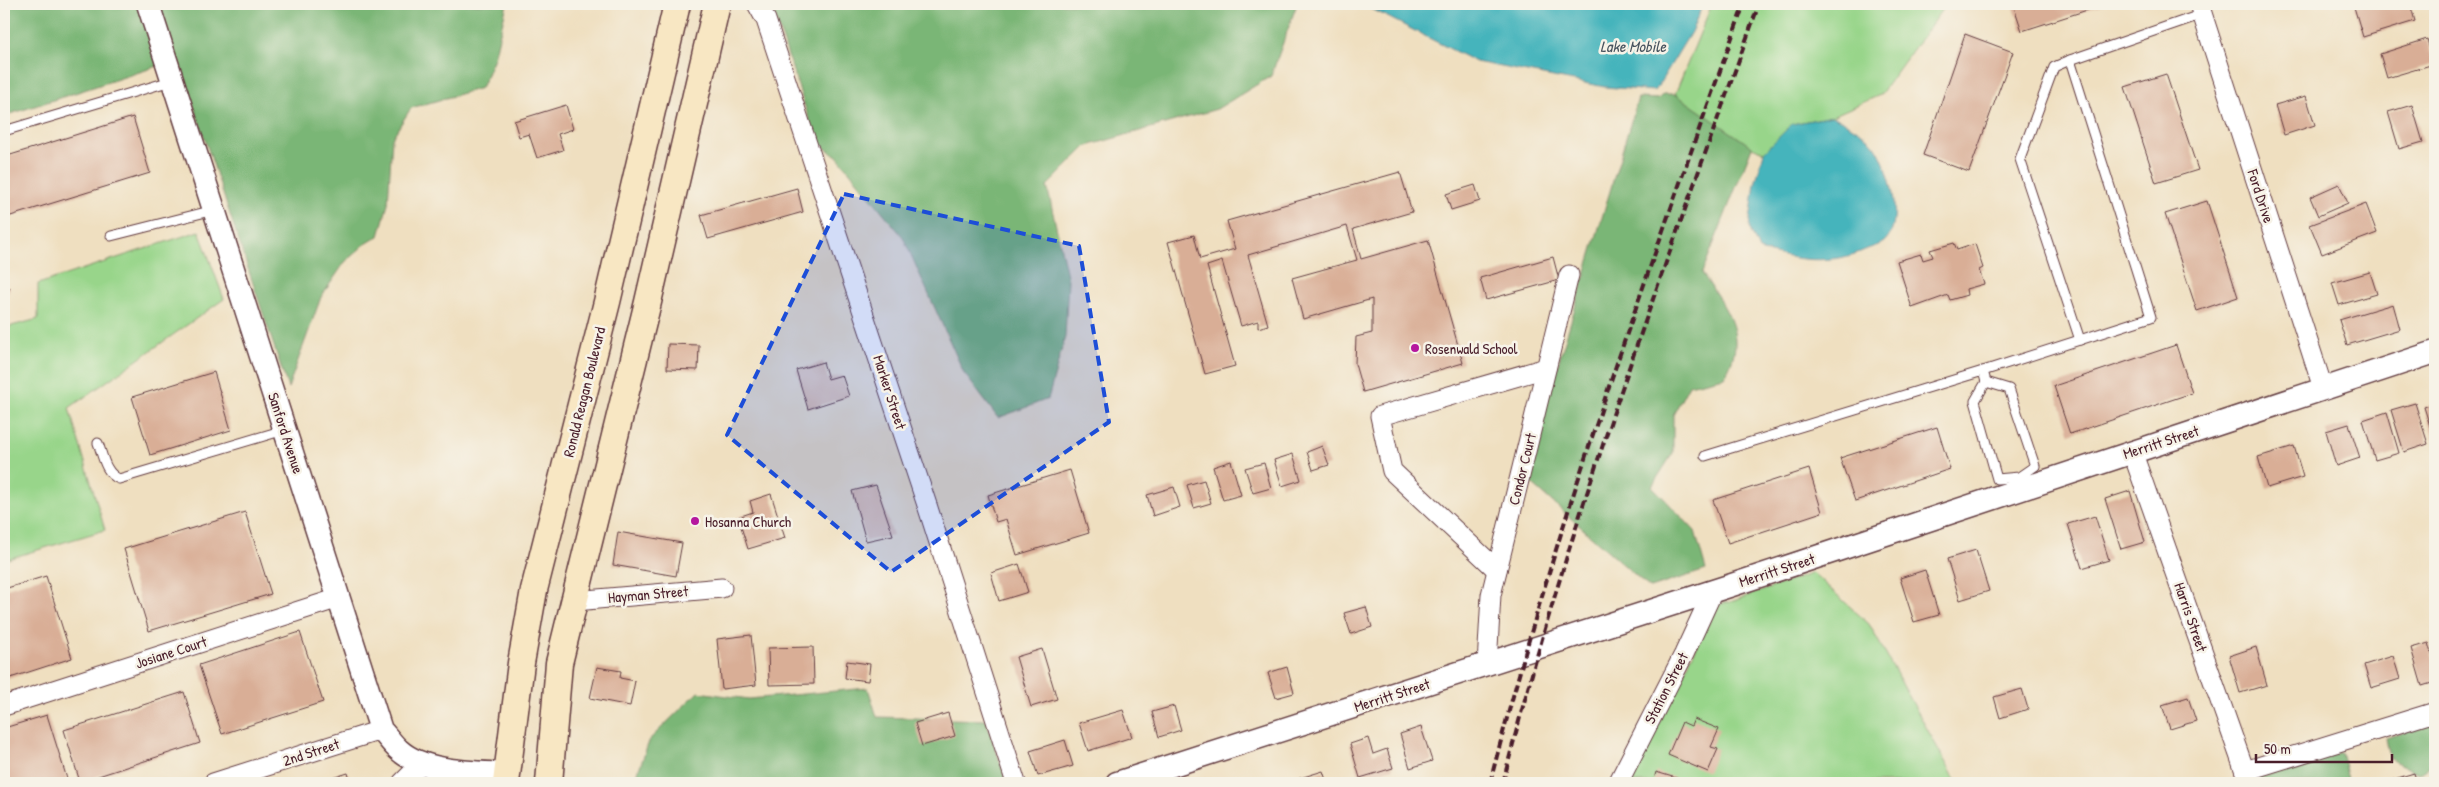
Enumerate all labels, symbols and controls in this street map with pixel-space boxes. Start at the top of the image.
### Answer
water label: Lake Mobile [1600,35,1666,57]
street label: Ford Drive [2242,166,2279,225]
street label: Ronald Reagan Boulevard [558,325,610,459]
place label: Rosenwald School [1425,338,1518,359]
marker: Rosenwald School [1409,342,1421,354]
street label: Marker Street [868,352,912,433]
street label: Sanford Avenue [263,390,309,476]
street label: Merritt Street [2120,420,2202,464]
street label: Condor Court [1503,430,1541,507]
place label: Hosanna Church [705,511,791,532]
marker: Hosanna Church [689,515,701,527]
street label: Merritt Street [1736,548,1818,592]
street label: Hayman Street [607,580,690,608]
street label: Harris Street [2169,580,2213,655]
street label: Josiane Court [133,630,210,673]
street label: Station Street [1639,648,1693,727]
street label: Merritt Street [1351,673,1433,717]
scale bar [2256,732,2393,764]
street label: 2nd Street [280,733,343,771]
text: 50 m [2264,738,2291,759]

